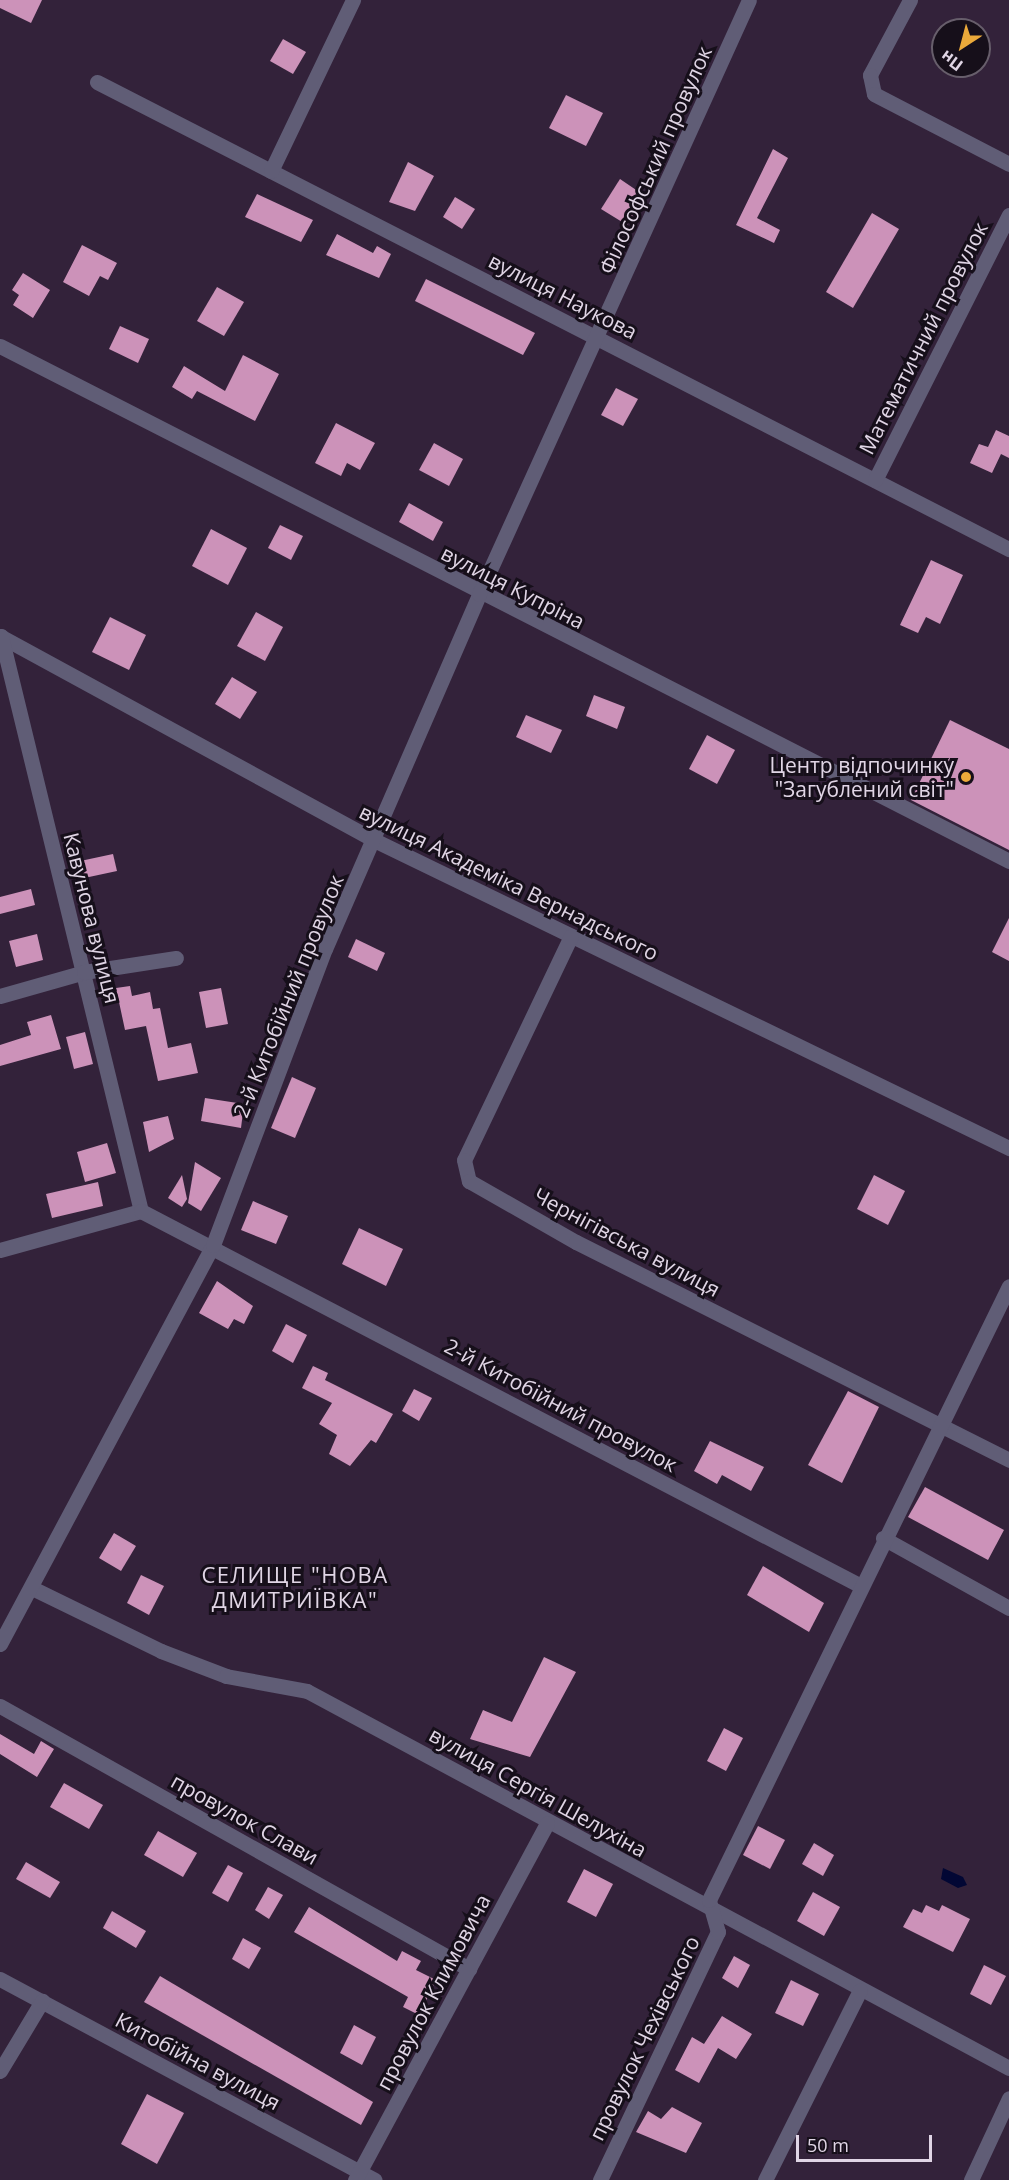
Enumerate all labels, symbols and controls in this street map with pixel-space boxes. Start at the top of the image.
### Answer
north arrow [931,18,991,78]
street label: Філософський провулок [593,42,717,278]
text: Пн [936,45,967,76]
street label: Математичний провулок [853,218,993,458]
street label: вулиця Наукова [485,248,641,344]
street label: вулиця Купріна [437,540,589,634]
place label: Центр відпочинку "Загублений світ" [769,752,954,802]
marker: Центр відпочинку "Загублений світ" [959,770,973,784]
street label: вулиця Академіка Вернадського [355,798,663,966]
street label: Кавунова вулиця [59,830,125,1006]
street label: 2-й Китобійний провулок [228,871,348,1121]
street label: Чернігівська вулиця [530,1182,724,1302]
street label: 2-й Китобійний провулок [441,1333,681,1477]
district label: СЕЛИЩЕ "НОВА ДМИТРИЇВКА" [201,1561,389,1612]
street label: вулиця Сергія Шелухіна [425,1722,651,1862]
street label: провулок Слави [167,1768,323,1870]
street label: провулок Климовича [371,1890,495,2094]
street label: провулок Чехівського [583,1932,705,2144]
street label: Китобійна вулиця [111,2007,285,2115]
scale bar [799,2123,936,2161]
text: 50 m [807,2133,849,2157]

